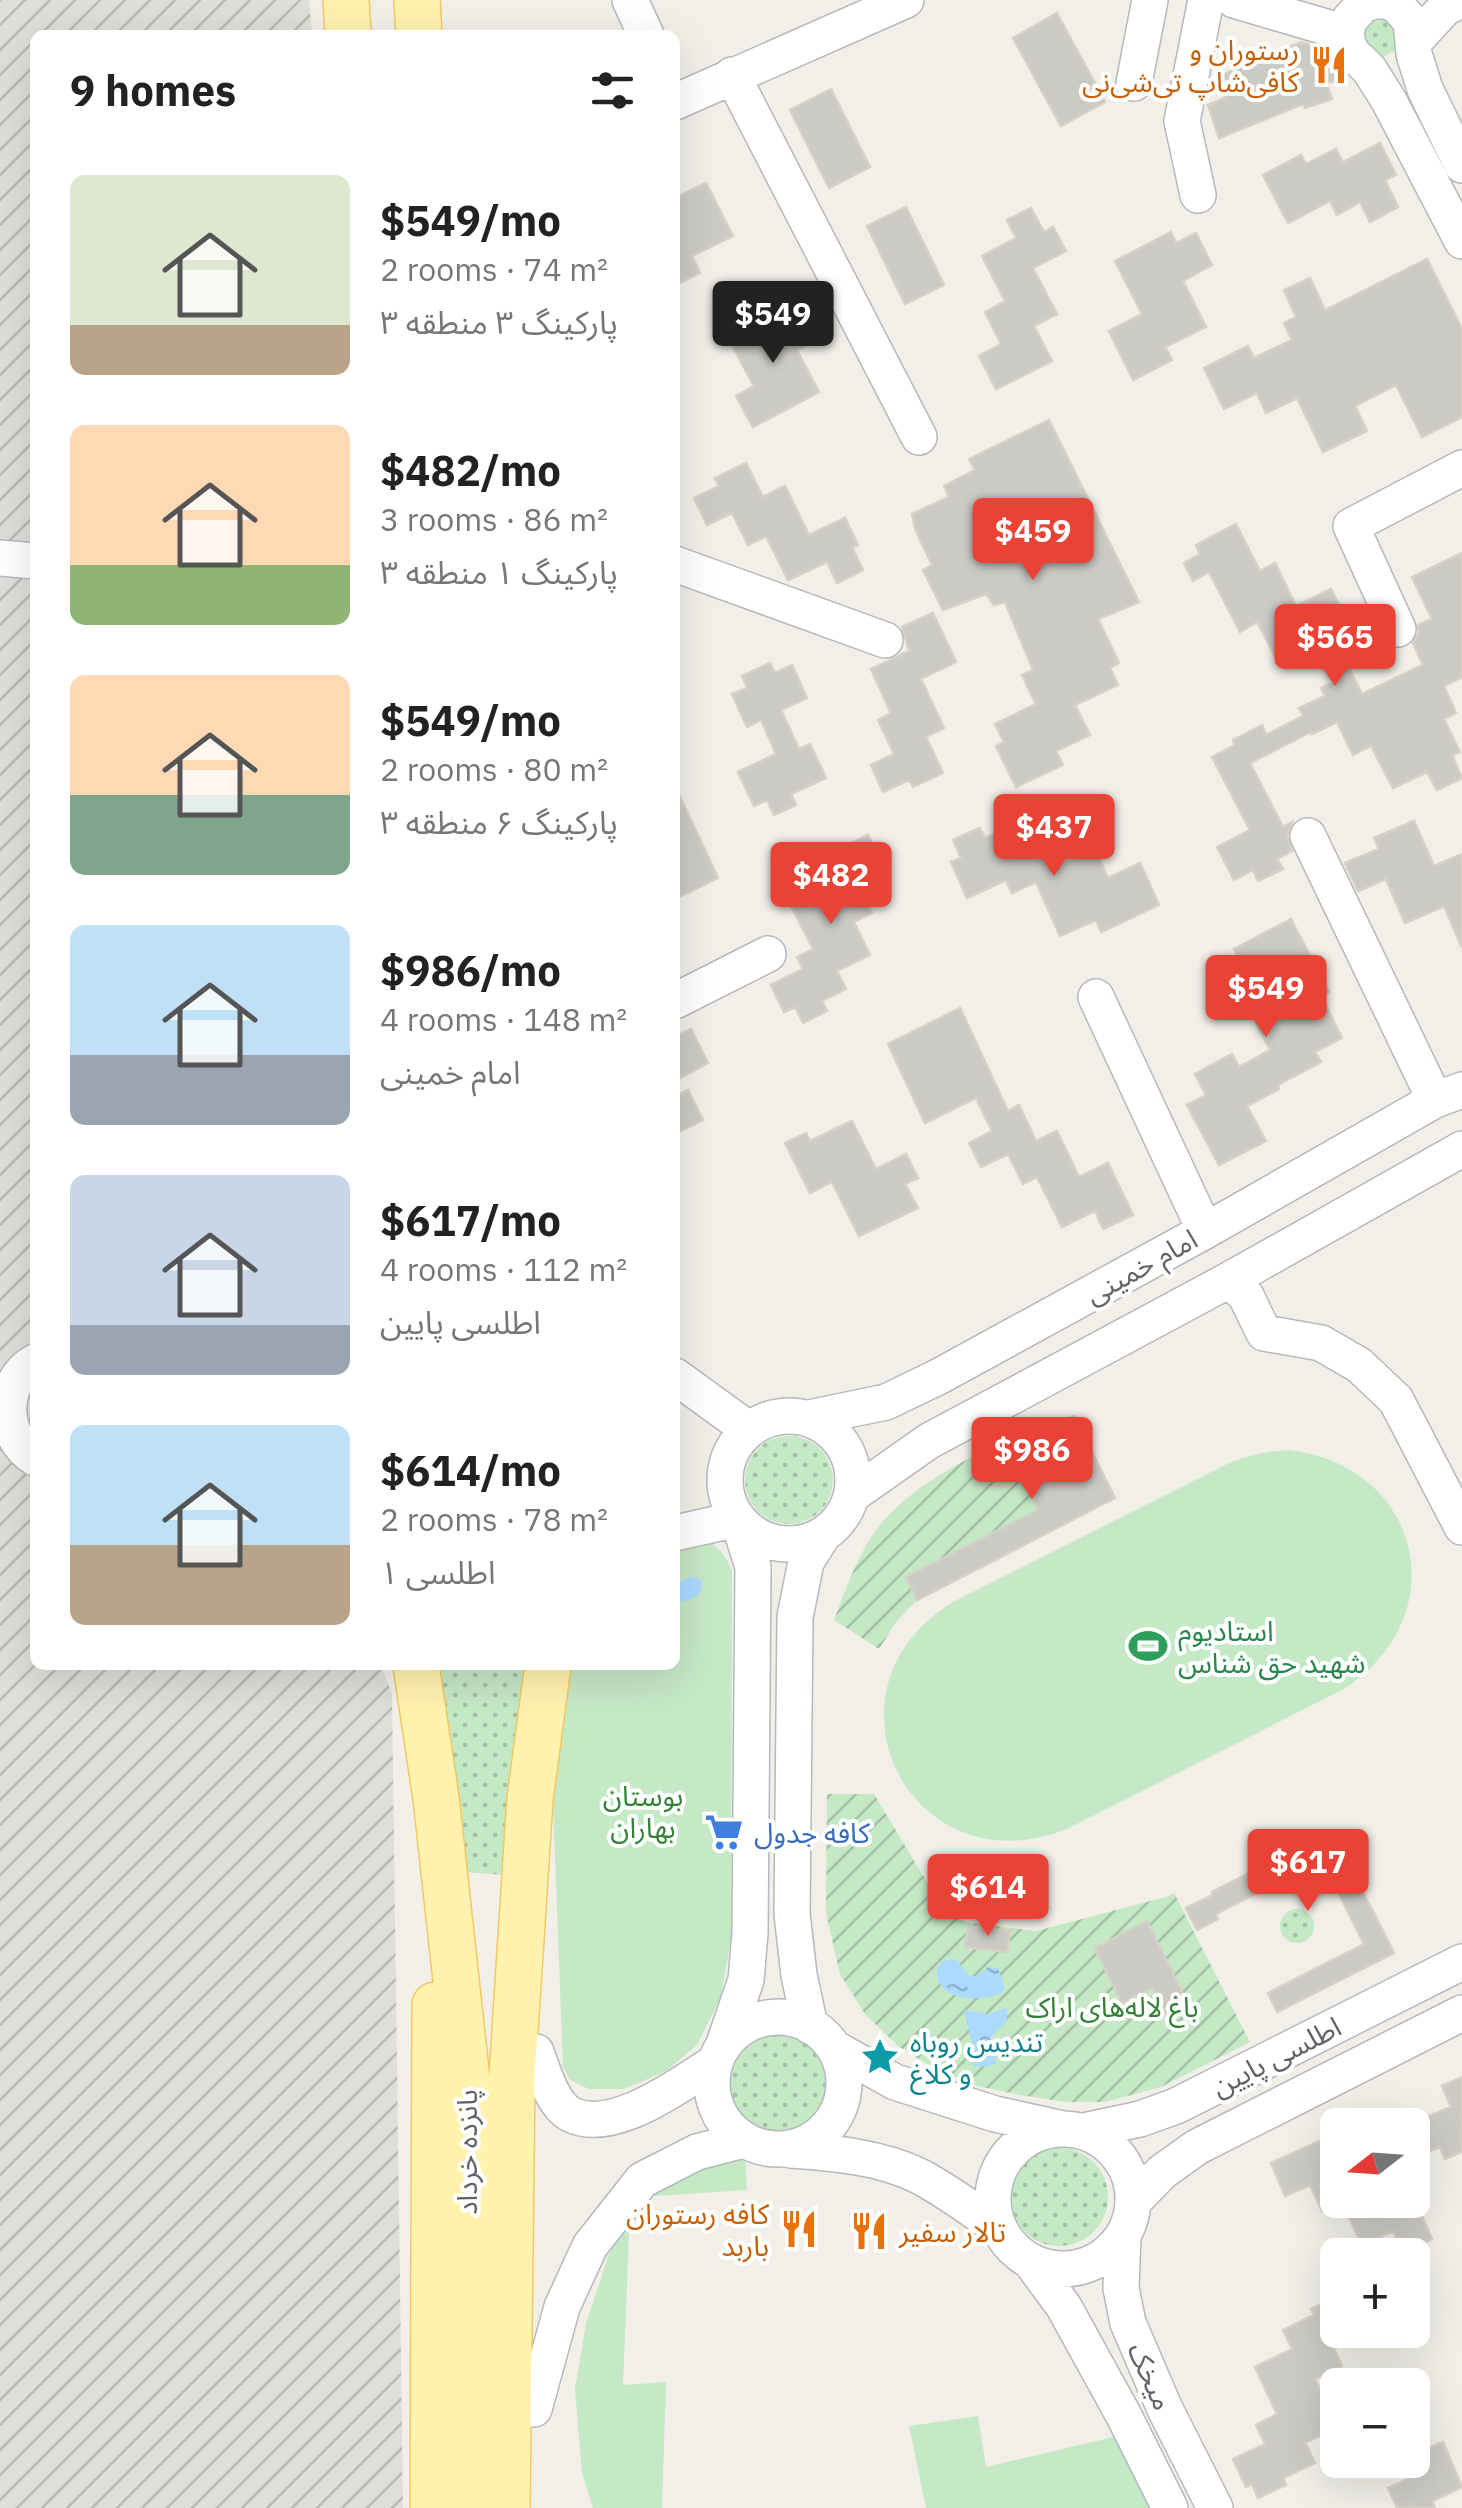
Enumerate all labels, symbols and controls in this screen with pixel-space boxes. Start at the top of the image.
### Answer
place label: رستوران و کافی‌شاپ تی‌شی‌نی [1082,31,1299,100]
restaurant icon: رستوران و کافی‌شاپ تی‌شی‌نی [1308,44,1350,86]
text: 9 homes [70,63,236,118]
icon: filters [585,63,640,118]
text: $549/mo [380,193,561,248]
icon: home [150,215,270,335]
text: 2 rooms · 74 m² [380,248,608,290]
pin: $549 [714,281,832,366]
text: $549 [735,292,811,334]
text: پارکینگ ۳ منطقه ۳ [380,301,618,343]
text: $482/mo [380,443,561,498]
icon: home [150,465,270,585]
text: 3 rooms · 86 m² [380,498,608,540]
pin: $459 [974,498,1092,583]
text: $459 [995,509,1071,551]
text: پارکینگ ۱ منطقه ۳ [380,551,618,593]
pin: $565 [1276,604,1394,689]
text: $565 [1297,615,1373,657]
text: $549/mo [380,693,561,748]
icon: home [150,715,270,835]
text: 2 rooms · 80 m² [380,748,608,790]
pin: $437 [995,794,1113,879]
text: پارکینگ ۶ منطقه ۳ [380,801,618,843]
text: $437 [1016,805,1092,847]
pin: $482 [772,842,890,927]
text: $482 [793,853,869,895]
text: $986/mo [380,943,561,998]
pin: $549 [1207,955,1325,1040]
icon: home [150,965,270,1085]
text: $549 [1228,966,1304,1008]
text: 4 rooms · 148 m² [380,998,627,1040]
text: امام خمینی [380,1051,521,1093]
text: $617/mo [380,1193,561,1248]
icon: home [150,1215,270,1335]
street label: امام خمینی [1078,1220,1205,1315]
text: 4 rooms · 112 m² [380,1248,627,1290]
text: اطلسی پایین [380,1301,541,1343]
pin: $986 [973,1417,1091,1502]
text: $986 [994,1428,1070,1470]
text: $614/mo [380,1443,561,1498]
icon: home [150,1465,270,1585]
text: 2 rooms · 78 m² [380,1498,608,1540]
text: اطلسی ۱ [380,1551,496,1593]
place label: استادیوم شهید حق شناس [1178,1612,1365,1681]
sports icon: استادیوم شهید حق شناس [1127,1625,1169,1667]
park label: بوستان بهاران [603,1777,683,1846]
supermarket icon: کافه جدول [703,1811,745,1853]
place label: کافه جدول [754,1814,870,1851]
pin: $617 [1249,1829,1367,1914]
text: $617 [1270,1840,1346,1882]
pin: $614 [929,1854,1047,1939]
text: $614 [950,1865,1026,1907]
park label: باغ لاله‌های اراک [1025,1988,1199,2028]
street label: اطلسی پایین [1205,2008,1347,2105]
place label: تندیس روباه و کلاغ [910,2023,1043,2095]
place icon: تندیس روباه و کلاغ [859,2036,901,2078]
street label: پانزده خرداد [448,2089,485,2215]
north arrow [1320,2108,1430,2218]
map controls [1320,2108,1430,2478]
place label: کافه رستوران باربد [626,2195,769,2264]
restaurant icon: کافه رستوران باربد [778,2208,820,2250]
restaurant icon: تالار سفیر [848,2210,890,2252]
place label: تالار سفیر [898,2213,1006,2250]
button: + [1320,2238,1430,2348]
street label: میخک [1120,2336,1182,2416]
button: − [1320,2368,1430,2478]

